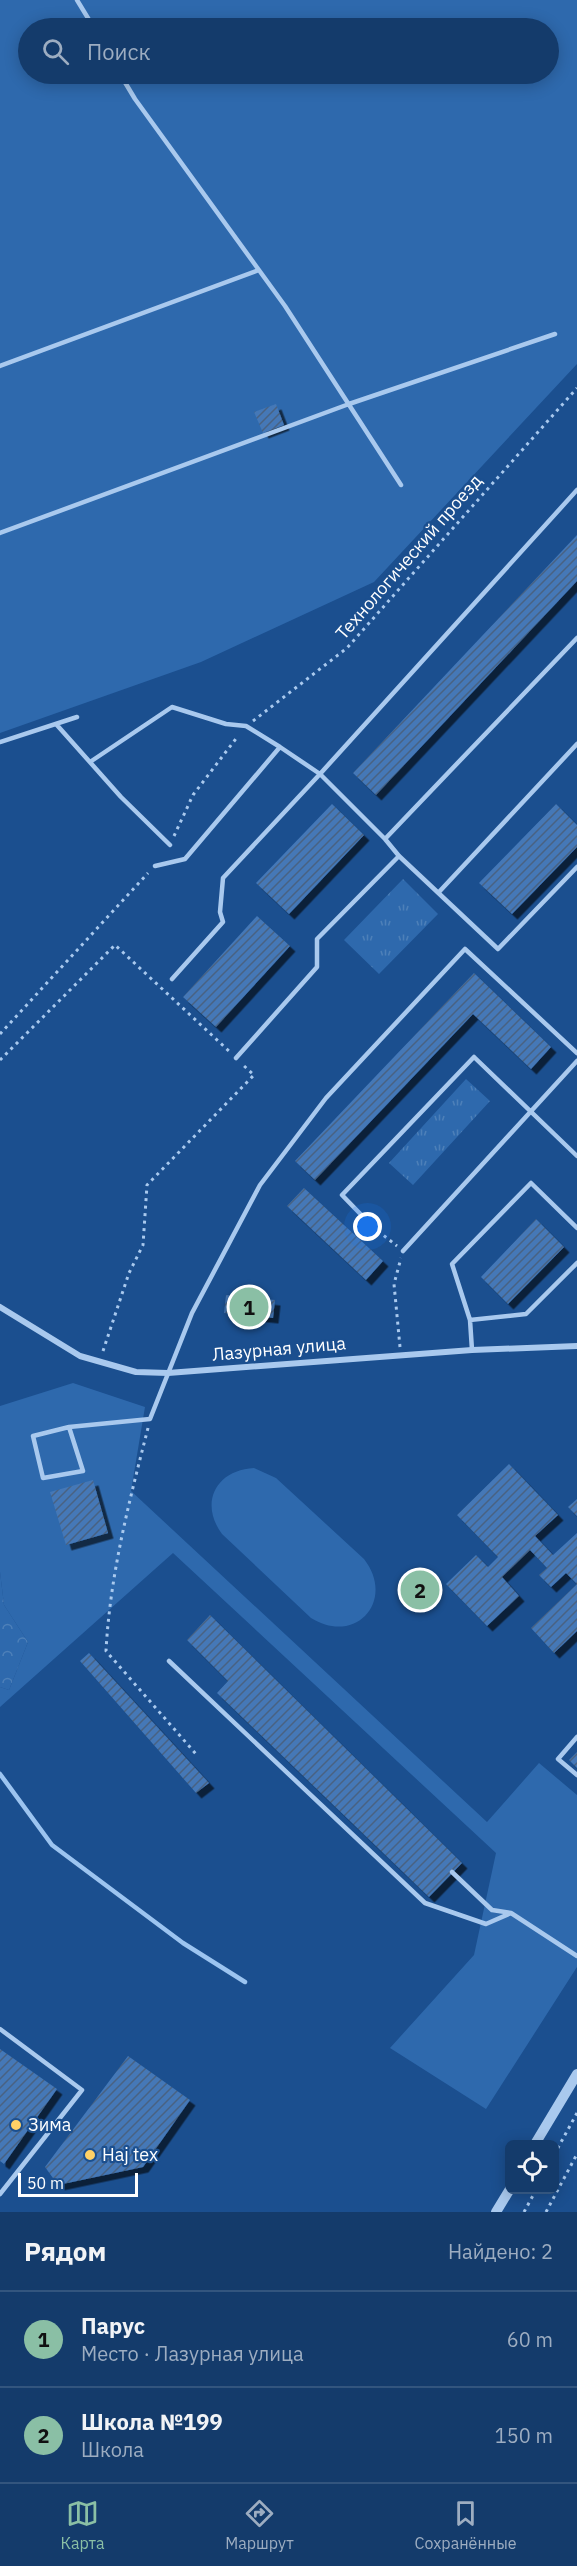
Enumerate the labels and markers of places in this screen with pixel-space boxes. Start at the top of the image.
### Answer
pin: 1 [230,1284,268,1330]
pin: 2 [400,1568,440,1612]
place label: Зима [28,2113,72,2136]
marker: Зима [9,2118,23,2132]
place label: Haj tex [102,2143,158,2166]
marker: Haj tex [83,2148,97,2162]

